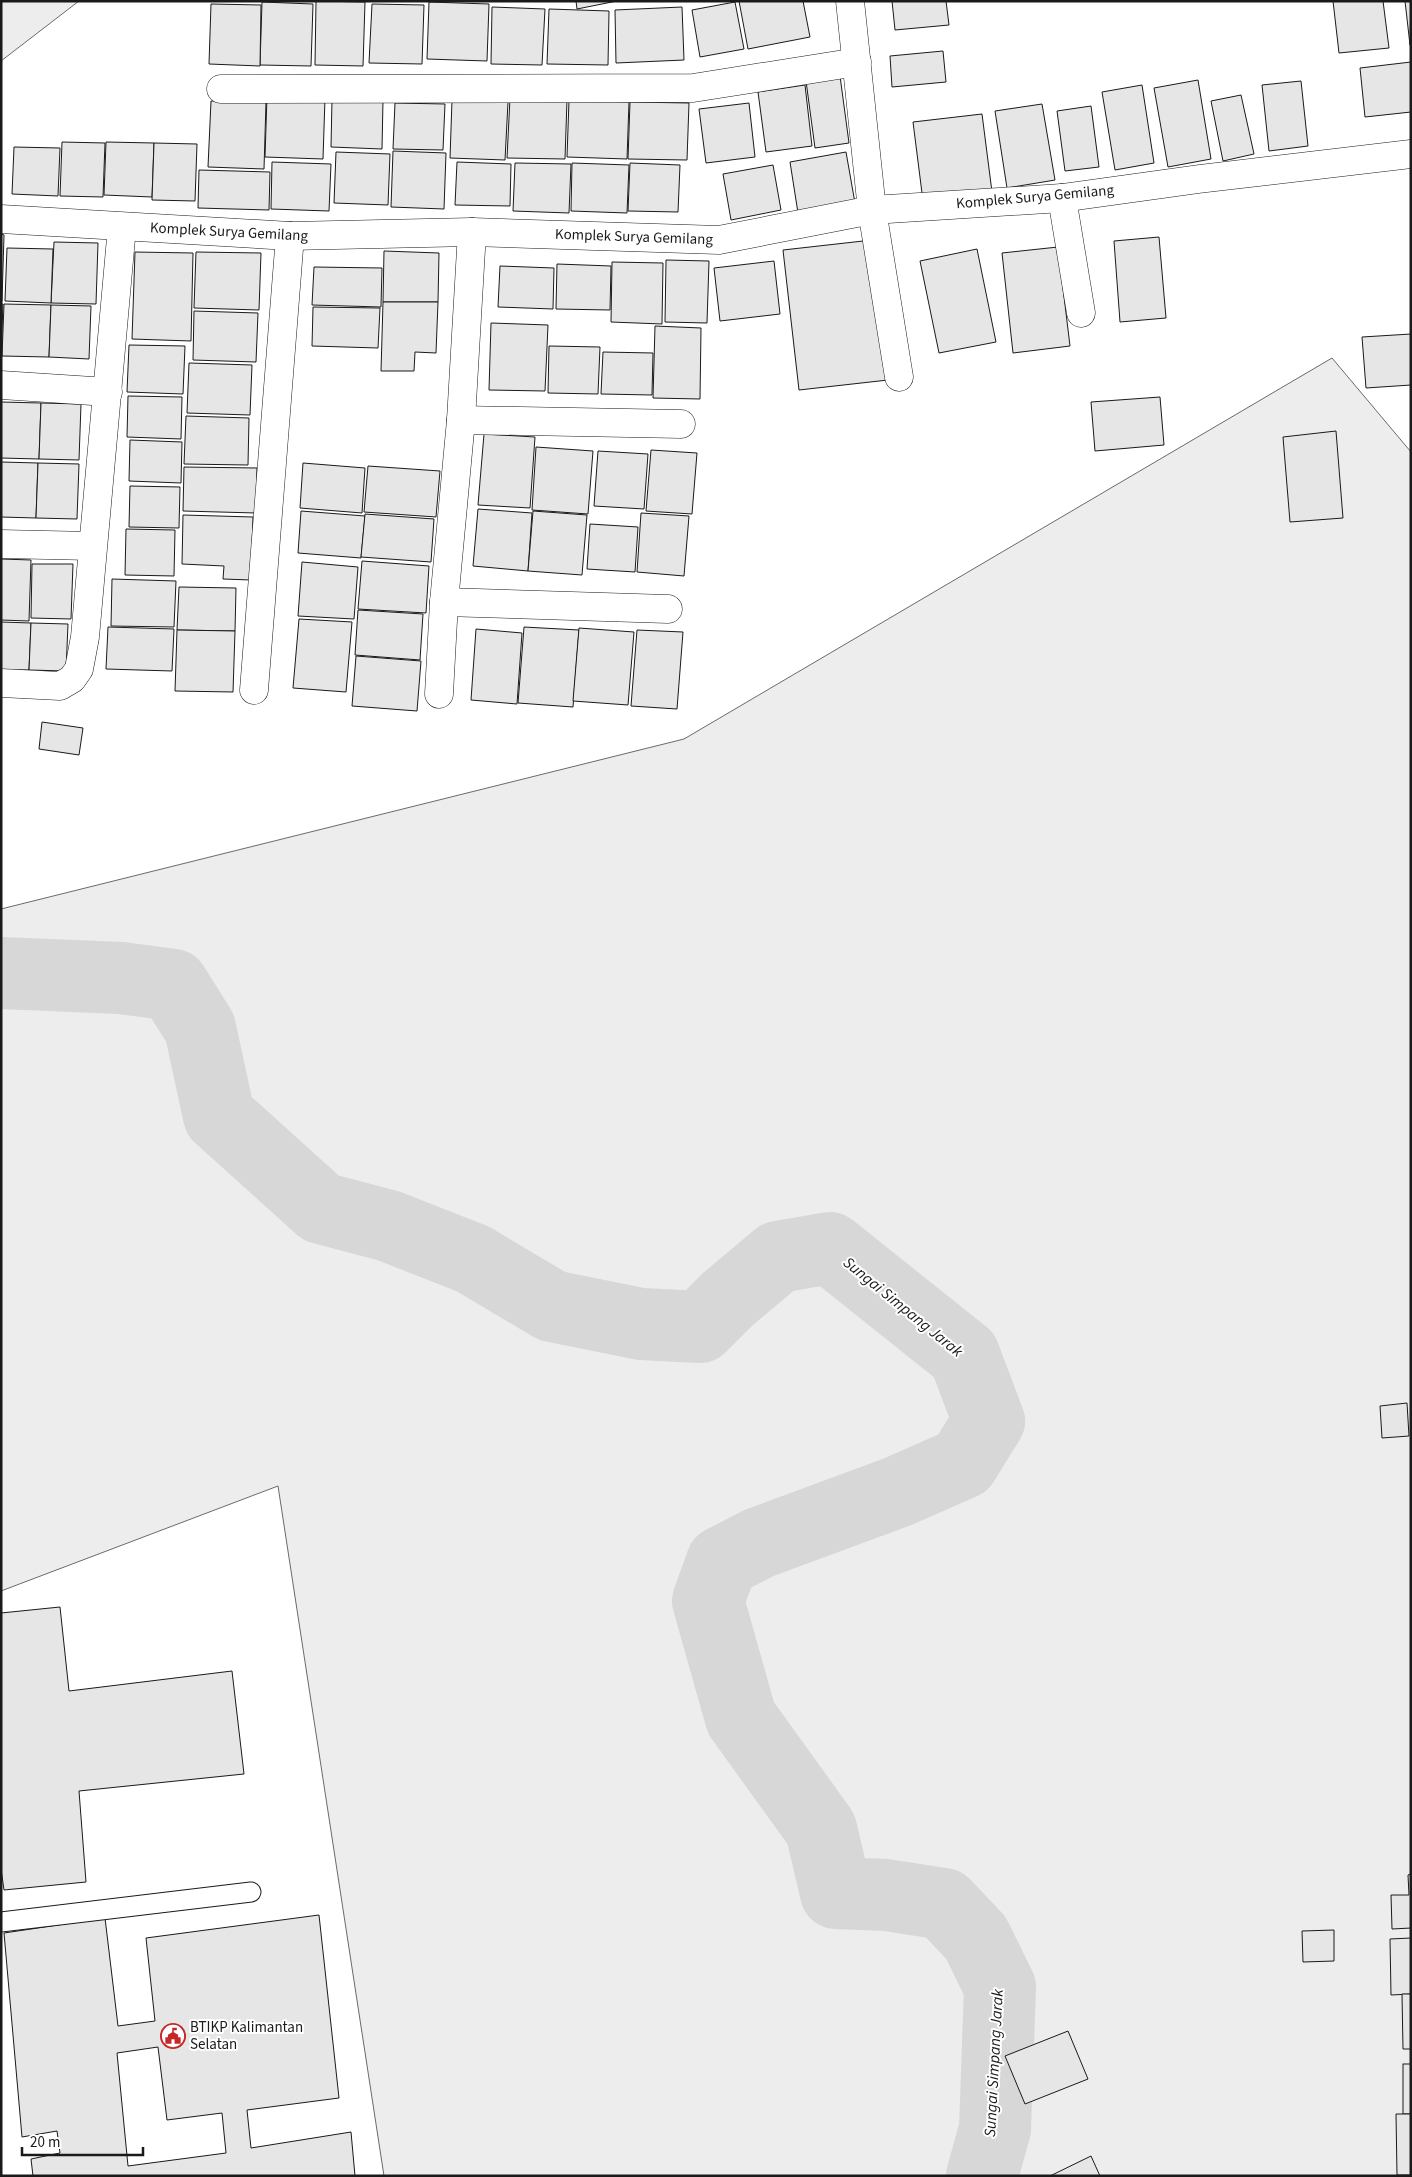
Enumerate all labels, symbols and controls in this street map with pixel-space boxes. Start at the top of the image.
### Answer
street label: Komplek Surya Gemilang [955,180,1115,214]
street label: Komplek Surya Gemilang [149,217,309,247]
street label: Komplek Surya Gemilang [555,224,714,250]
water label: Sungai Simpang Jarak [839,1252,968,1362]
water label: Sungai Simpang Jarak [979,1988,1009,2138]
place label: BTIKP Kalimantan Selatan [190,2017,303,2055]
public building icon: BTIKP Kalimantan Selatan [160,2023,186,2049]
scale bar [22,2124,144,2156]
text: 20 m [30,2132,60,2153]

